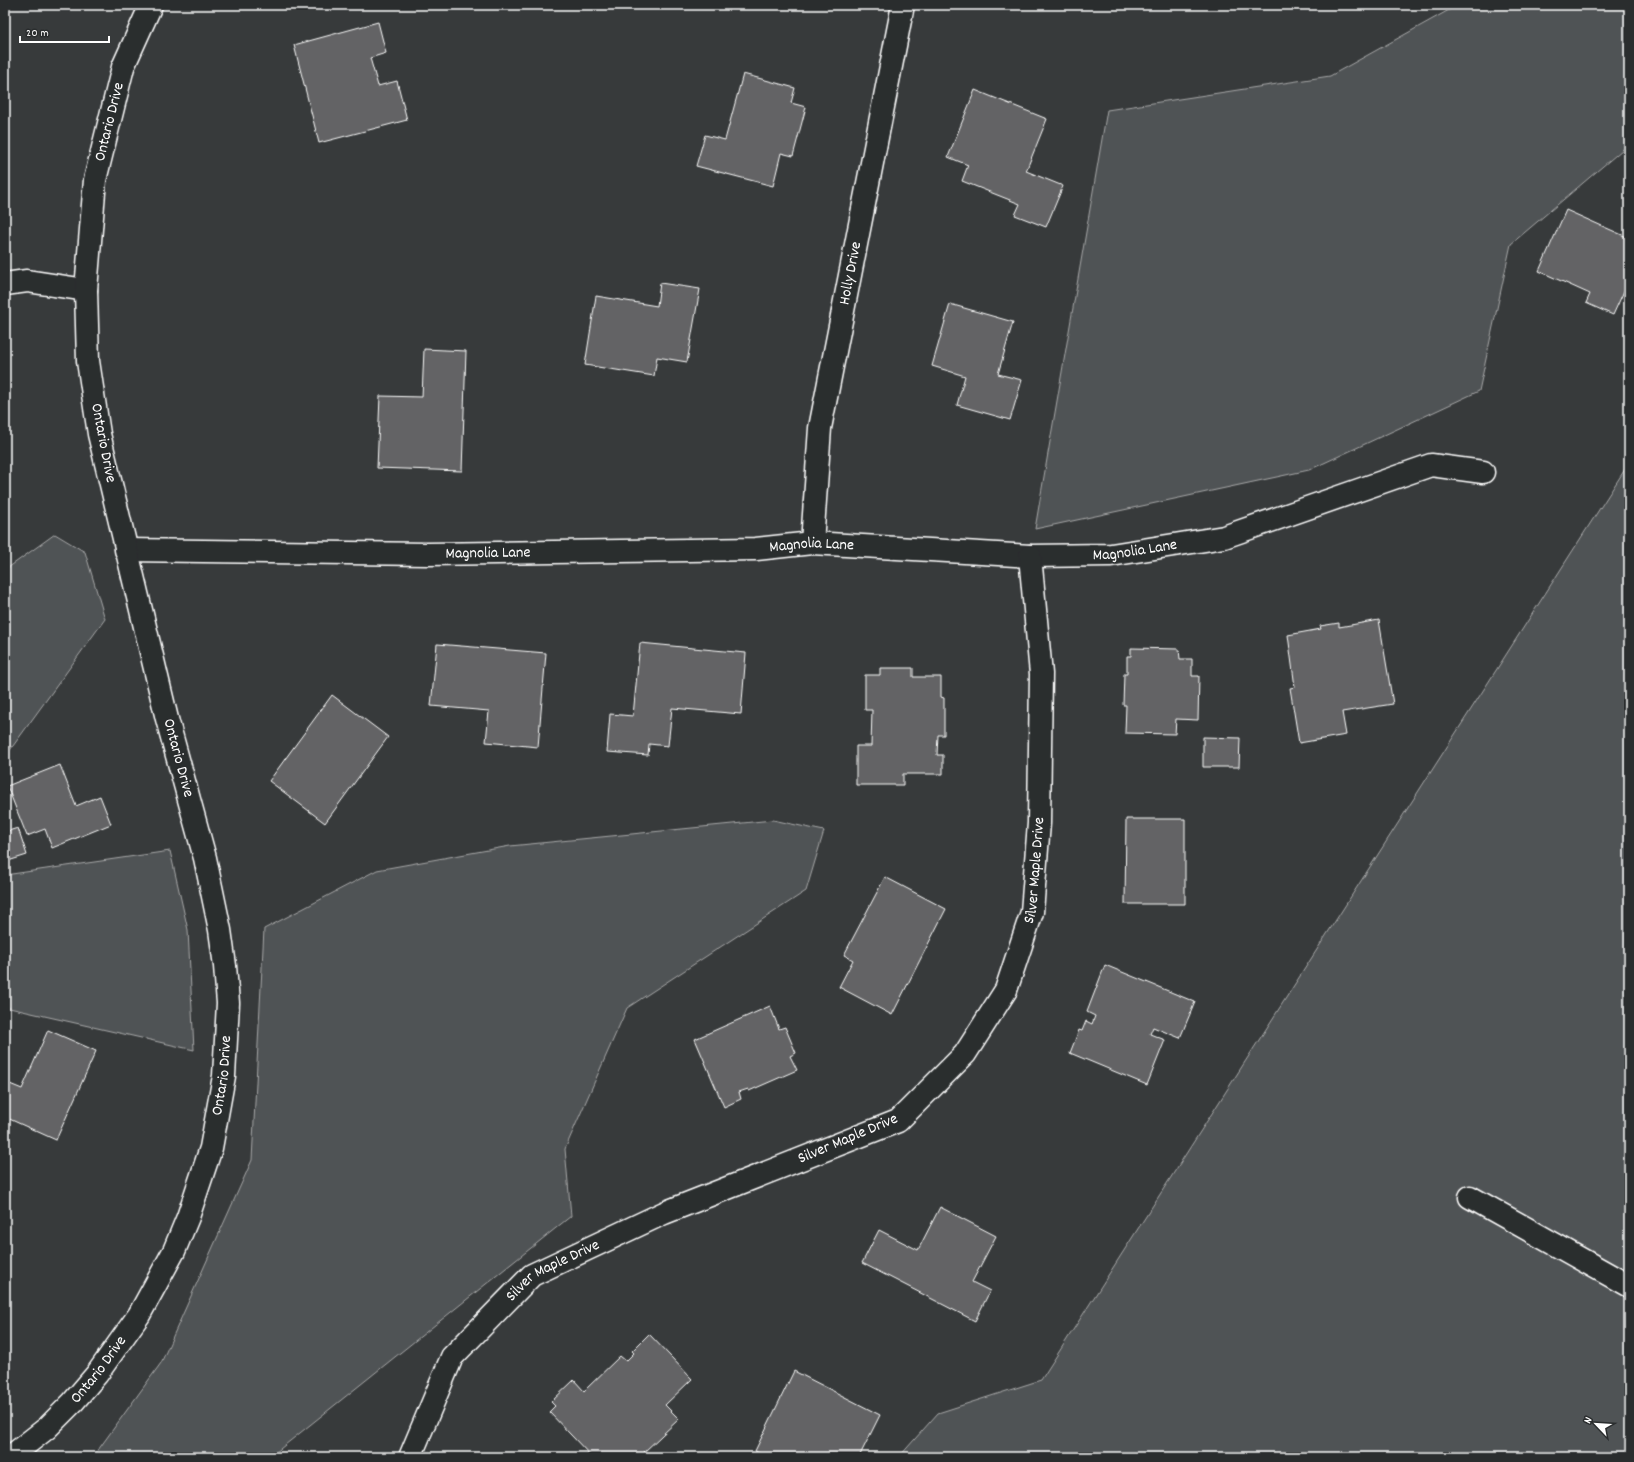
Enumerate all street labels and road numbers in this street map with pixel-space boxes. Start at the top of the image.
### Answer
street label: Ontario Drive [89,80,130,164]
street label: Holly Drive [833,240,868,307]
street label: Ontario Drive [84,401,122,485]
street label: Magnolia Lane [768,531,855,559]
street label: Magnolia Lane [1093,533,1179,567]
street label: Magnolia Lane [445,541,531,565]
street label: Ontario Drive [156,716,200,800]
street label: Silver Maple Drive [1017,817,1051,927]
street label: Ontario Drive [206,1035,238,1117]
street label: Silver Maple Drive [794,1108,902,1170]
street label: Silver Maple Drive [500,1233,603,1307]
street label: Ontario Drive [65,1331,132,1409]

